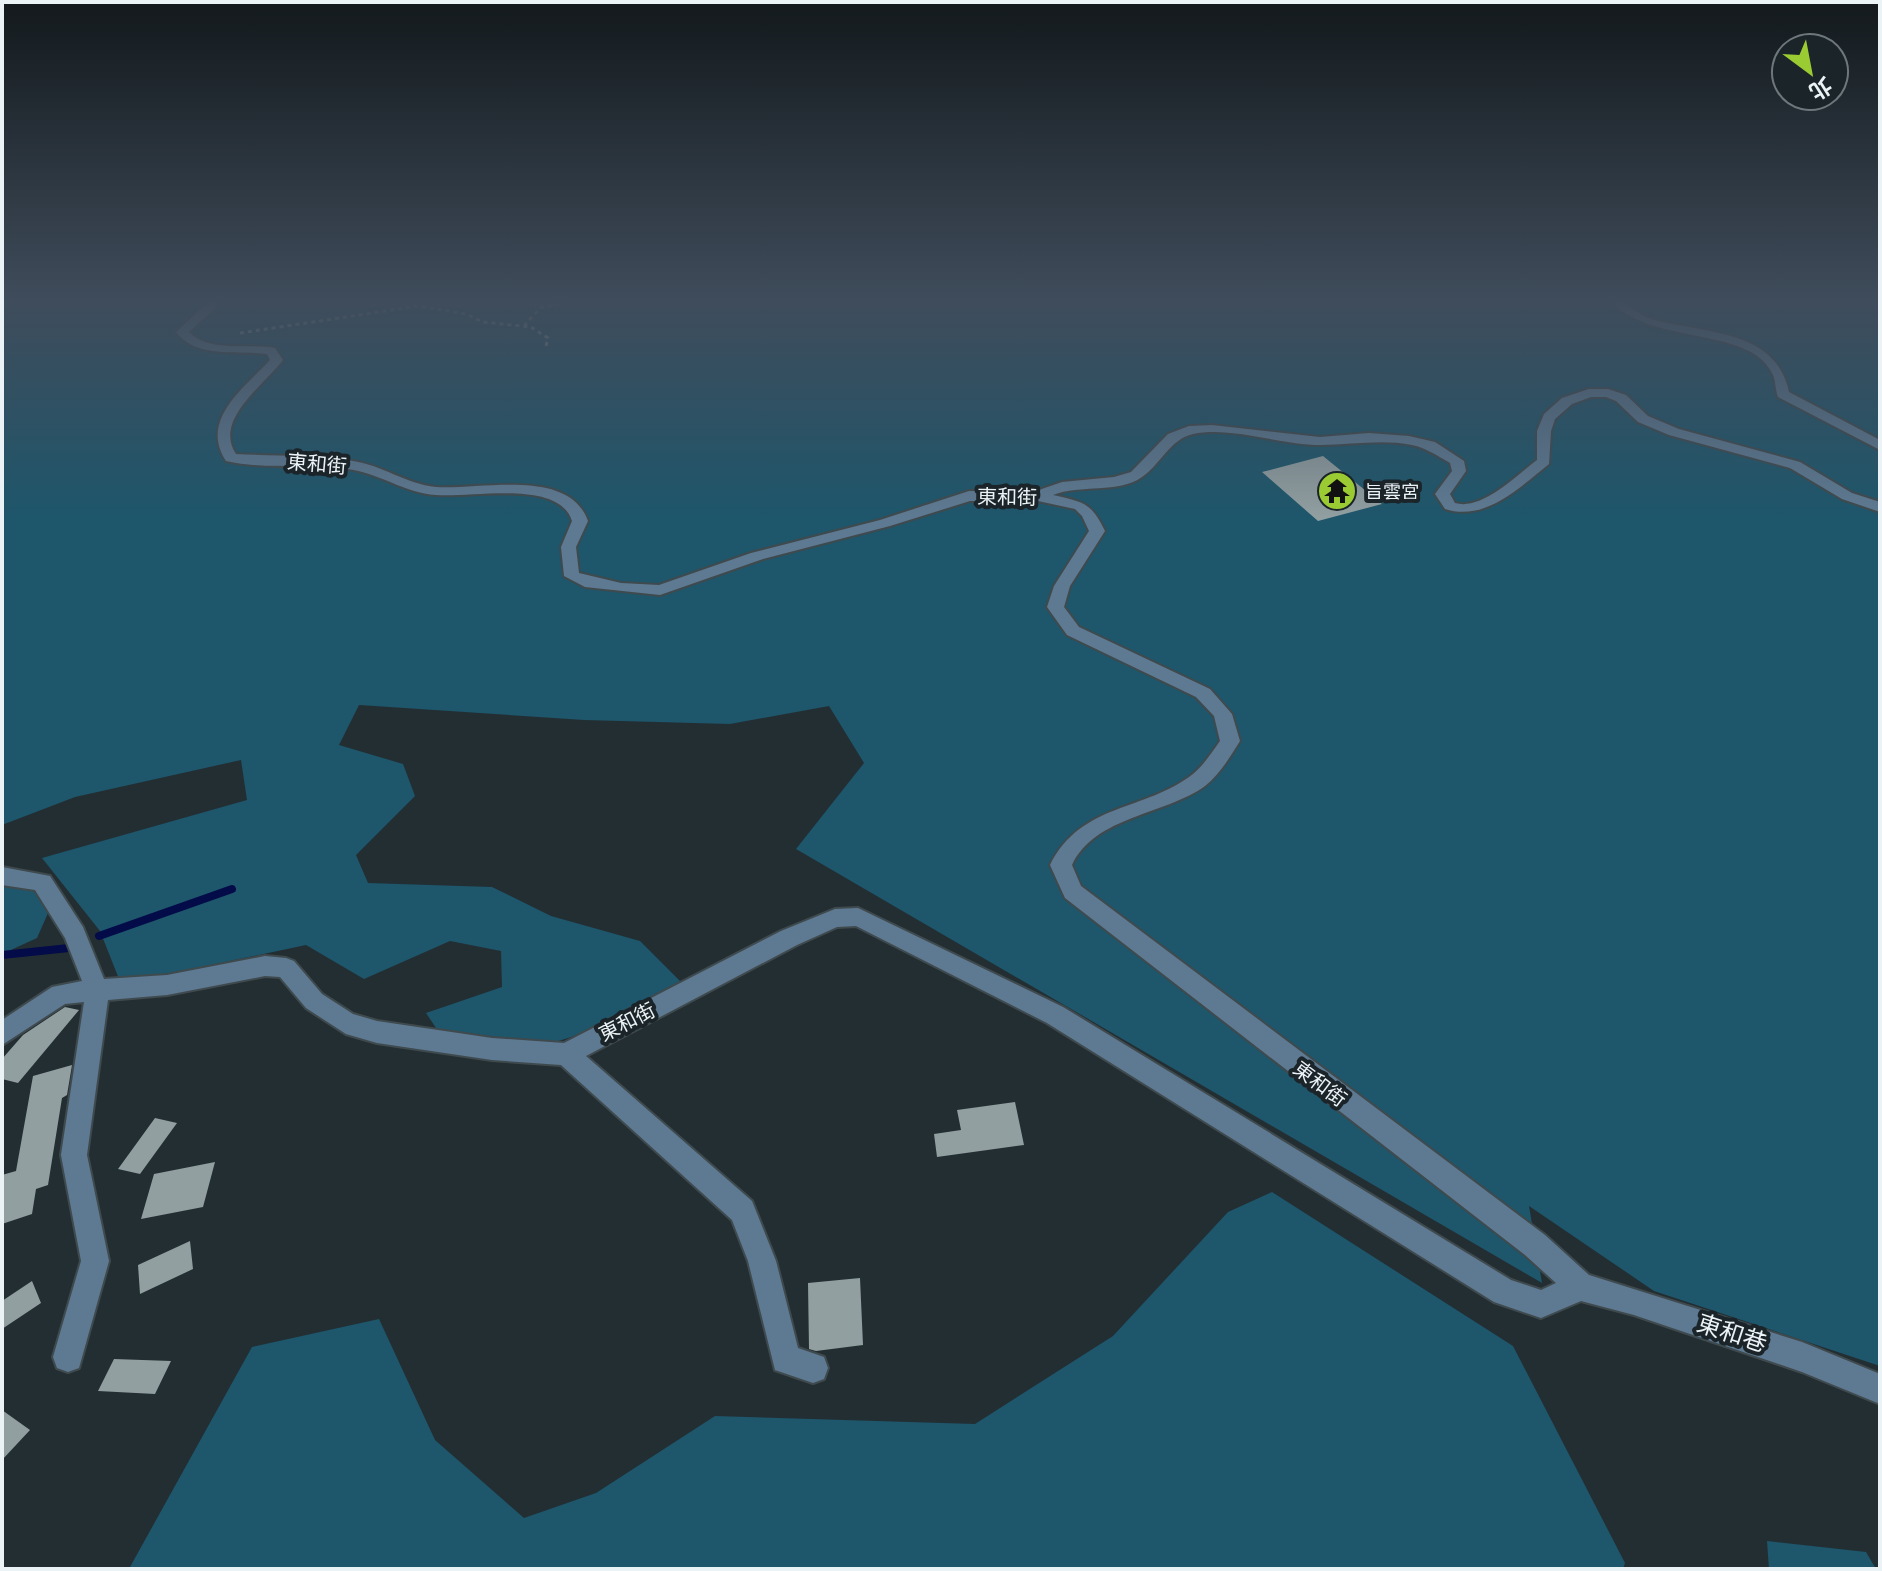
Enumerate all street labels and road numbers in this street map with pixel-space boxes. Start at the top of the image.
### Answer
street label: 東和街 [286,448,348,480]
street label: 東和街 [977,483,1037,511]
street label: 東和街 [594,997,660,1047]
street label: 東和街 [1288,1056,1352,1112]
street label: 東和巷 [1693,1307,1771,1359]

